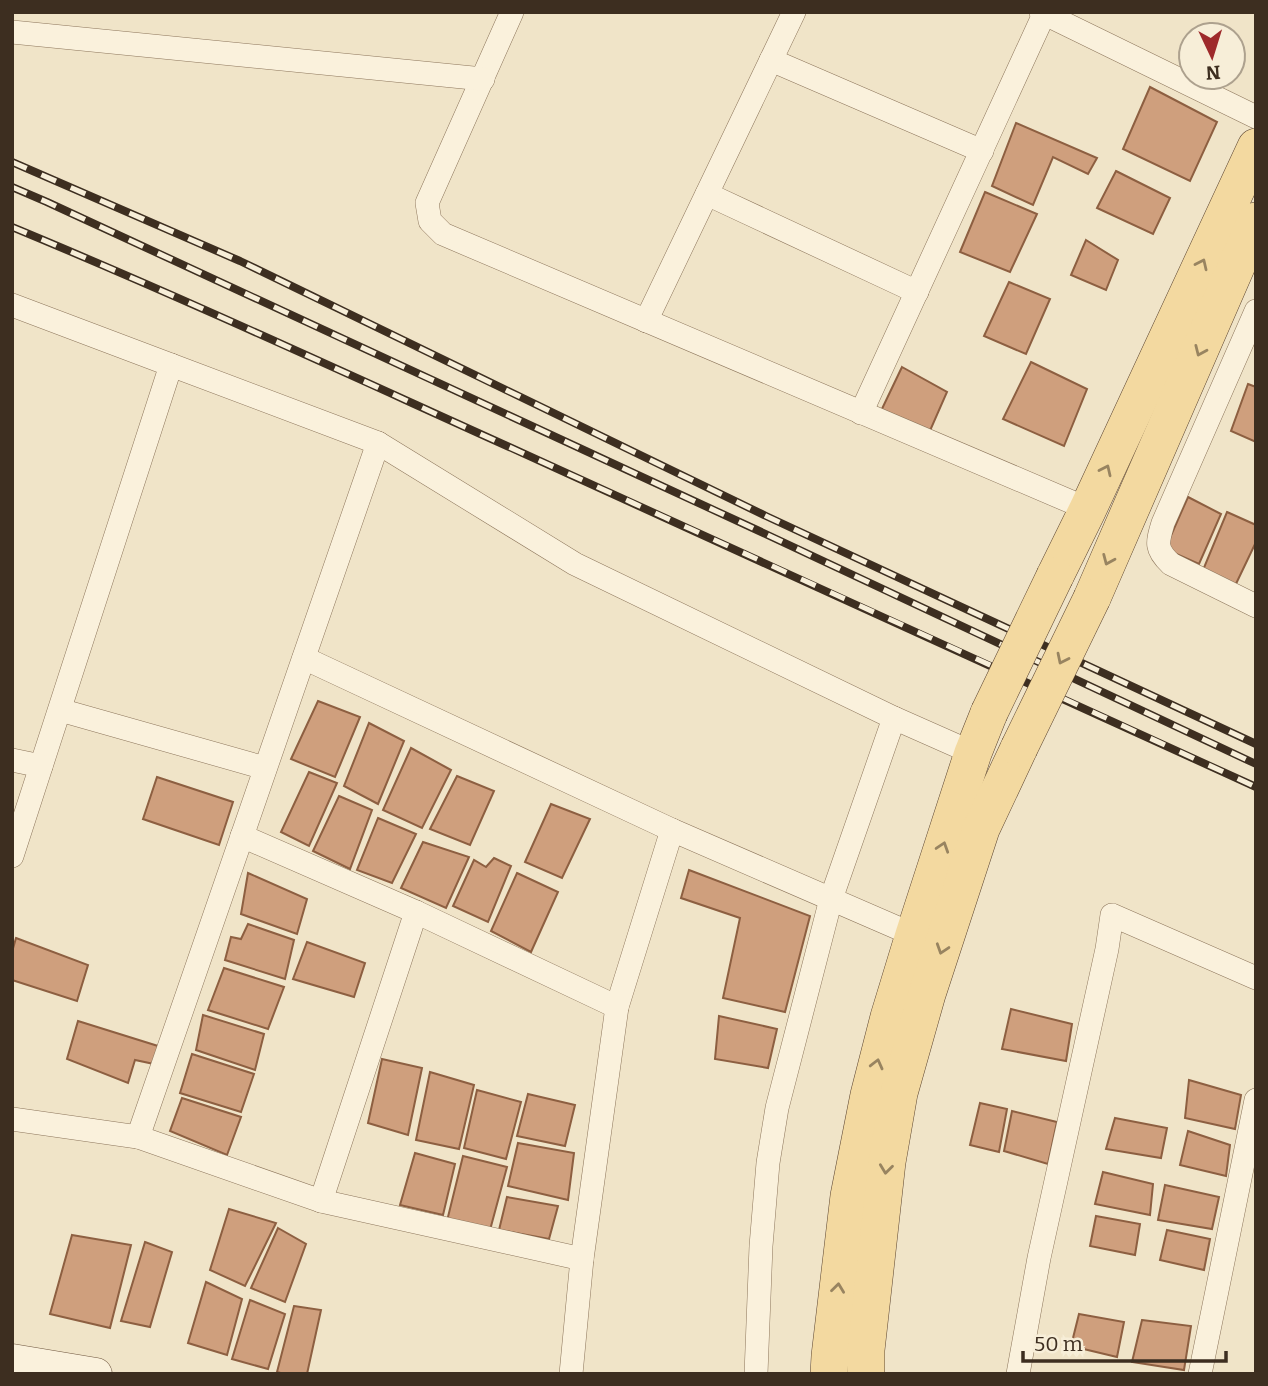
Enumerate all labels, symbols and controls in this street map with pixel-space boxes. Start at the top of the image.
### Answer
north arrow [1177,21,1247,91]
text: N [1205,60,1221,84]
one-way arrow [1193,259,1207,271]
one-way arrow [1194,344,1208,357]
one-way arrow [1098,465,1112,477]
one-way arrow [1103,553,1117,565]
one-way arrow [1056,652,1070,664]
one-way arrow [934,841,949,853]
one-way arrow [936,942,950,954]
one-way arrow [869,1059,883,1071]
one-way arrow [878,1163,893,1175]
one-way arrow [831,1283,846,1294]
scale bar [1023,1320,1226,1364]
text: 50 m [1034,1331,1083,1357]

